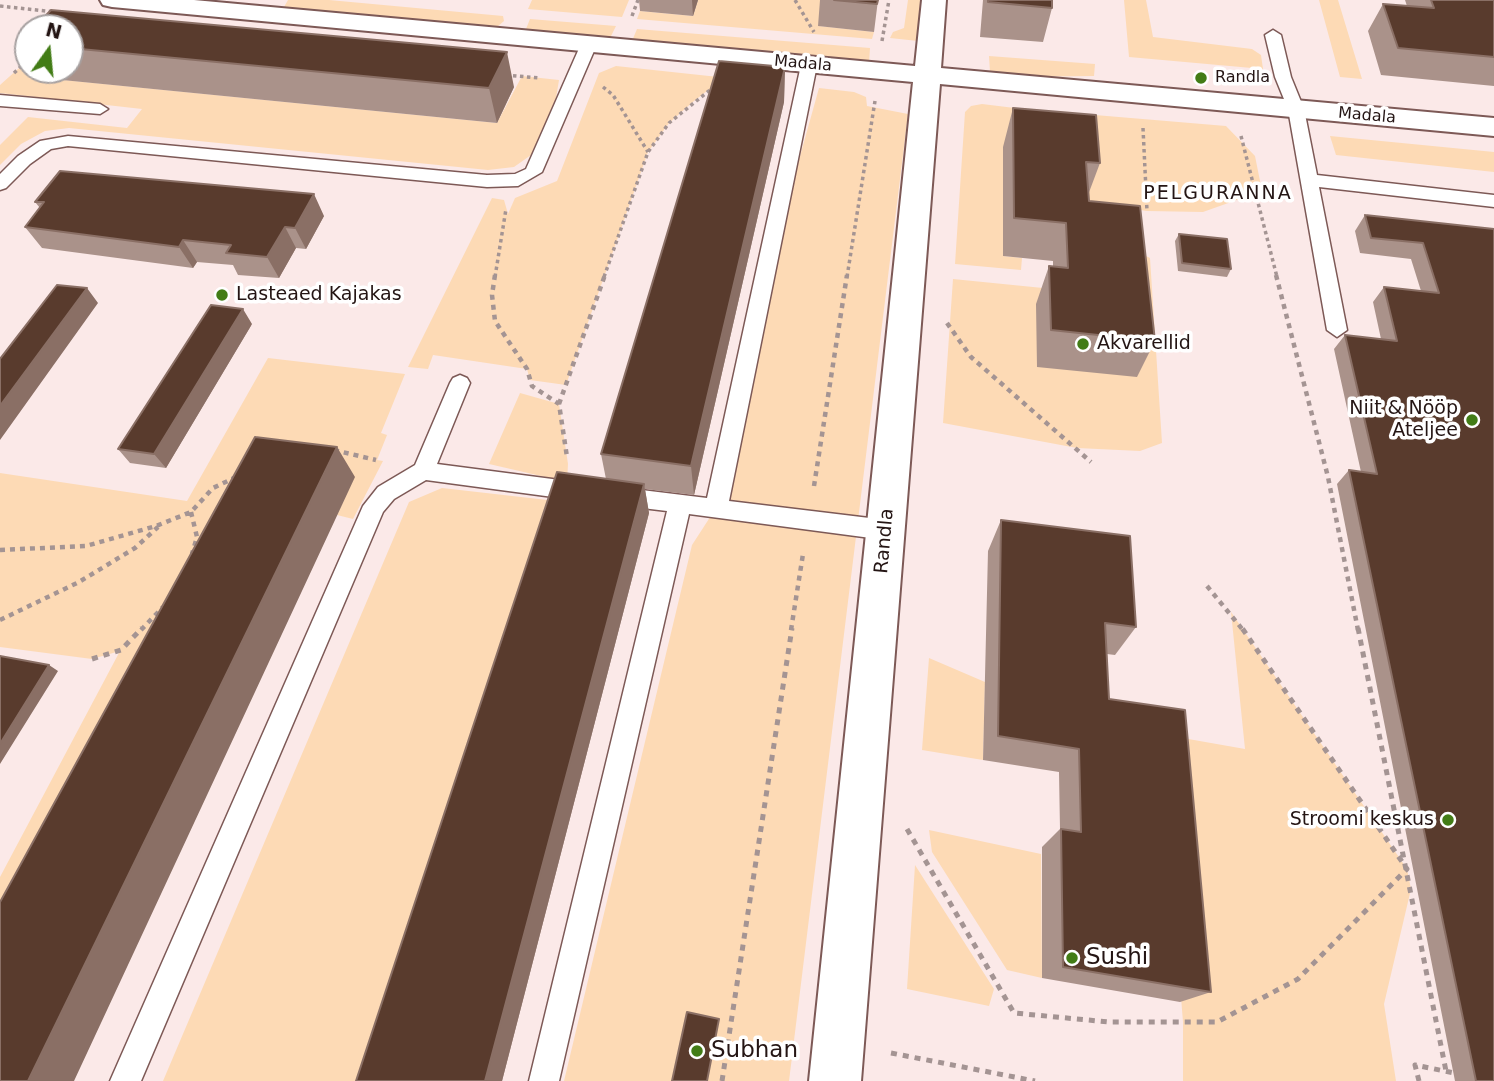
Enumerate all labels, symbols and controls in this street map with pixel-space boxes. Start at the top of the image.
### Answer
north arrow [14,14,84,84]
text: N [43,18,64,43]
street label: Madala [773,52,833,76]
place label: Randla [1215,68,1270,88]
marker: Randla [1193,70,1209,86]
street label: Madala [1337,104,1397,128]
district label: PELGURANNA [1144,183,1292,205]
place label: Lasteaed Kajakas [236,284,402,306]
marker: Lasteaed Kajakas [214,287,230,303]
place label: Akvarellid [1097,333,1191,355]
marker: Akvarellid [1075,336,1091,352]
place label: Niit & Nööp Ateljee [1349,398,1458,442]
marker: Niit & Nööp Ateljee [1464,412,1480,428]
street label: Randla [871,507,899,575]
place label: Stroomi keskus [1290,809,1434,831]
marker: Stroomi keskus [1440,812,1456,828]
place label: Sushi [1086,944,1148,972]
marker: Sushi [1064,950,1080,966]
place label: Subhan [711,1037,798,1065]
marker: Subhan [689,1043,705,1059]

